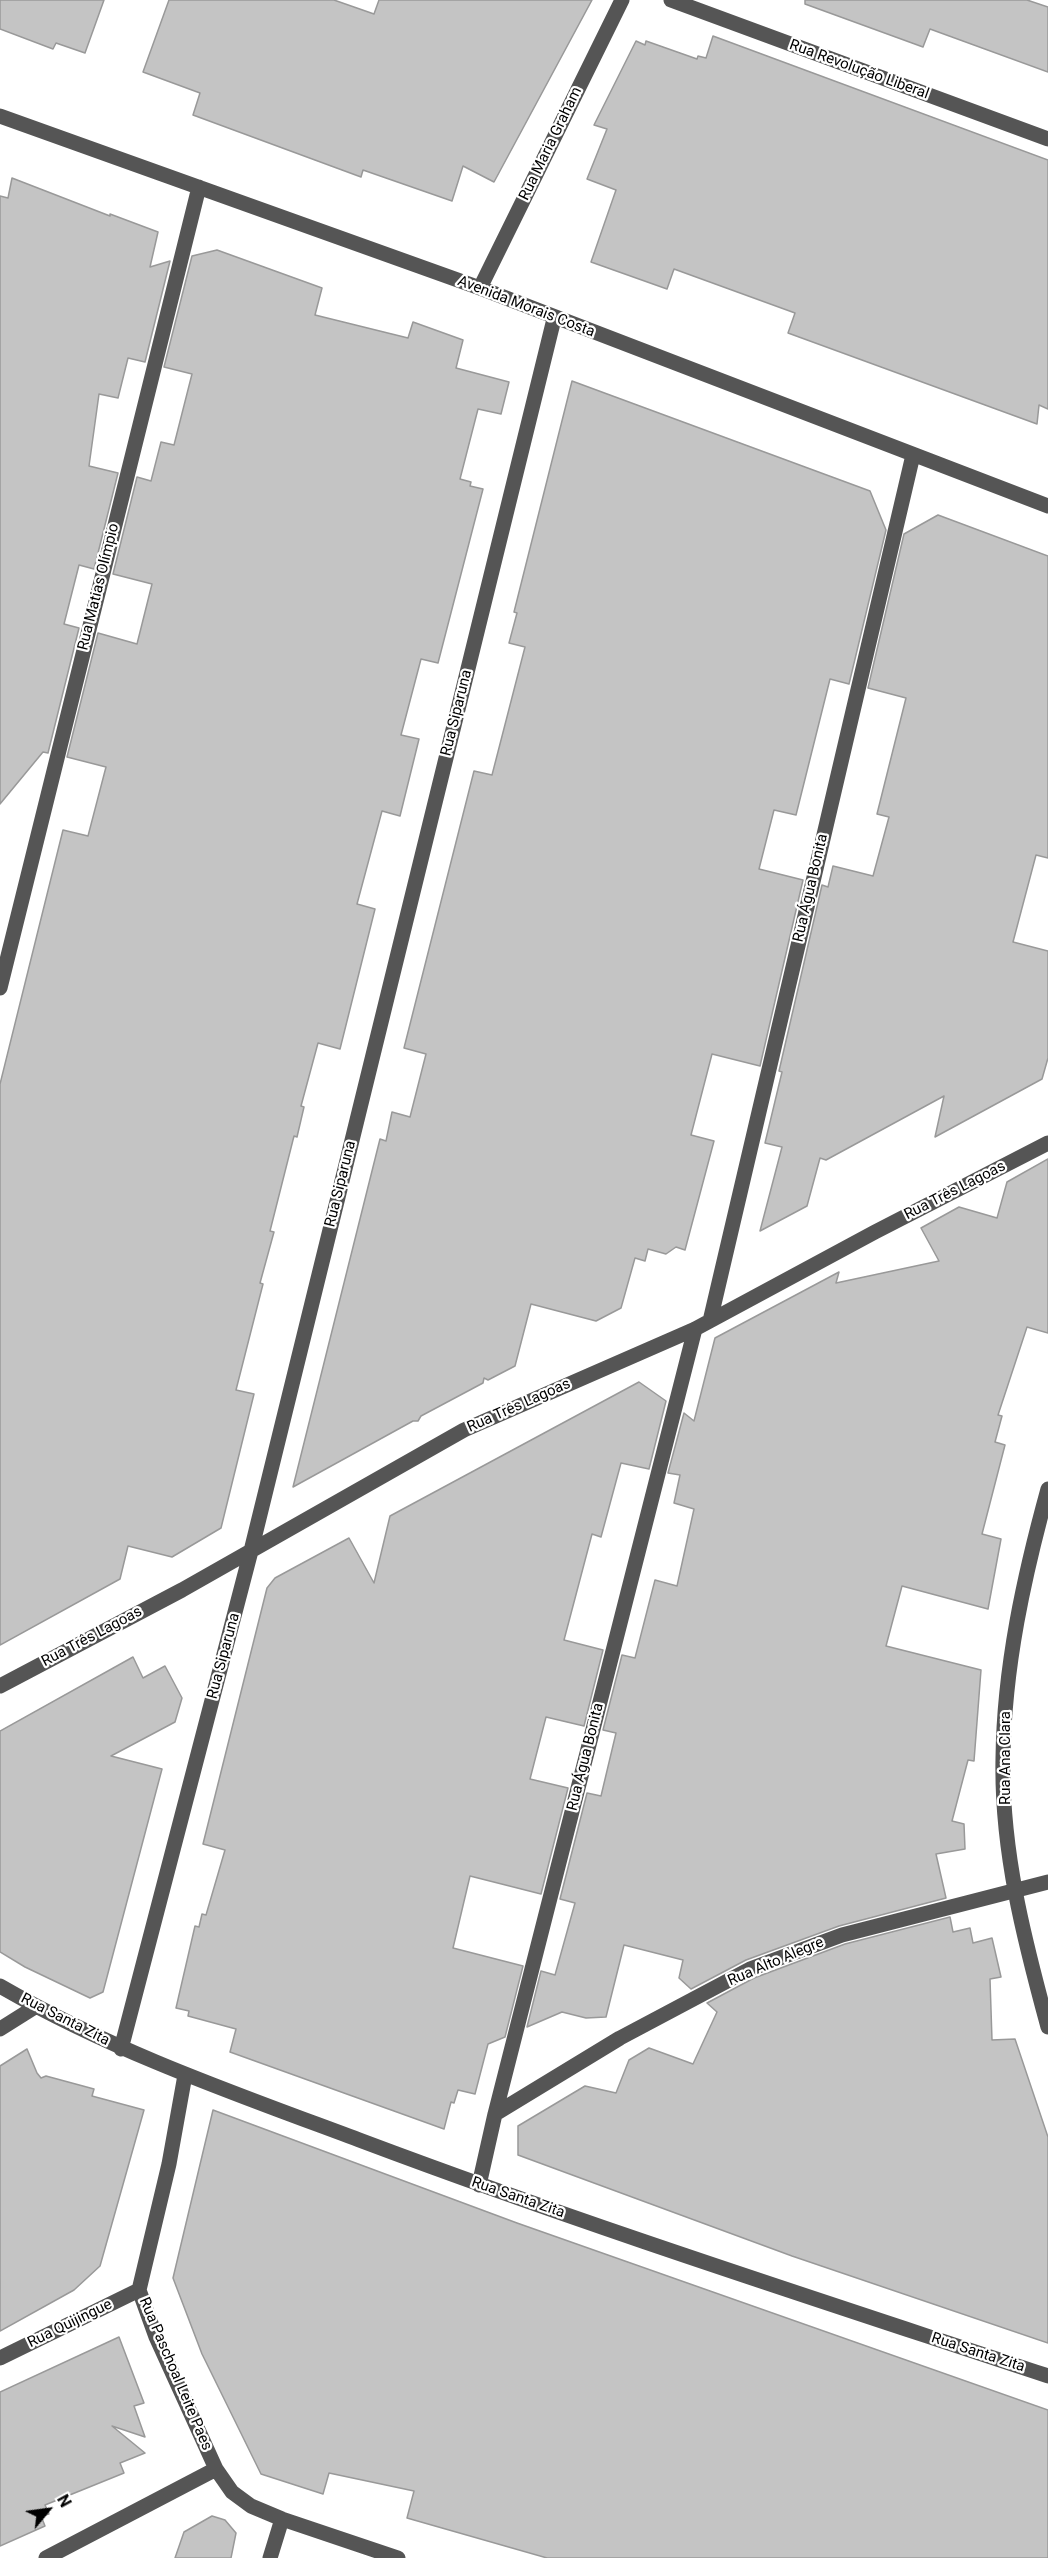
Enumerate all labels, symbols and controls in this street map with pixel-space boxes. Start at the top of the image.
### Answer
street label: Rua Revolução Liberal [787,36,931,104]
street label: Rua Maria Graham [516,84,586,204]
street label: Avenida Morais Costa [455,272,597,342]
street label: Rua Matias Olímpio [75,522,123,652]
street label: Rua Siparuna [438,668,476,758]
street label: Rua Água Bonita [790,832,832,944]
street label: Rua Siparuna [322,1139,360,1229]
street label: Rua Três Lagoas [901,1158,1009,1224]
street label: Rua Três Lagoas [465,1375,573,1437]
street label: Rua Três Lagoas [39,1603,145,1671]
street label: Rua Siparuna [204,1611,244,1701]
street label: Rua Água Bonita [564,1701,608,1813]
street label: Rua Ana Clara [997,1711,1015,1805]
street label: Rua Alto Alegre [725,1934,827,1990]
street label: Rua Santa Zita [18,1990,112,2050]
street label: Rua Santa Zita [469,2174,567,2222]
street label: Rua Paschoal Leite Paes [135,2295,215,2453]
street label: Rua Quijingue [25,2296,115,2352]
street label: Rua Santa Zita [929,2329,1027,2377]
north arrow [18,2480,78,2540]
text: N [53,2491,75,2511]

